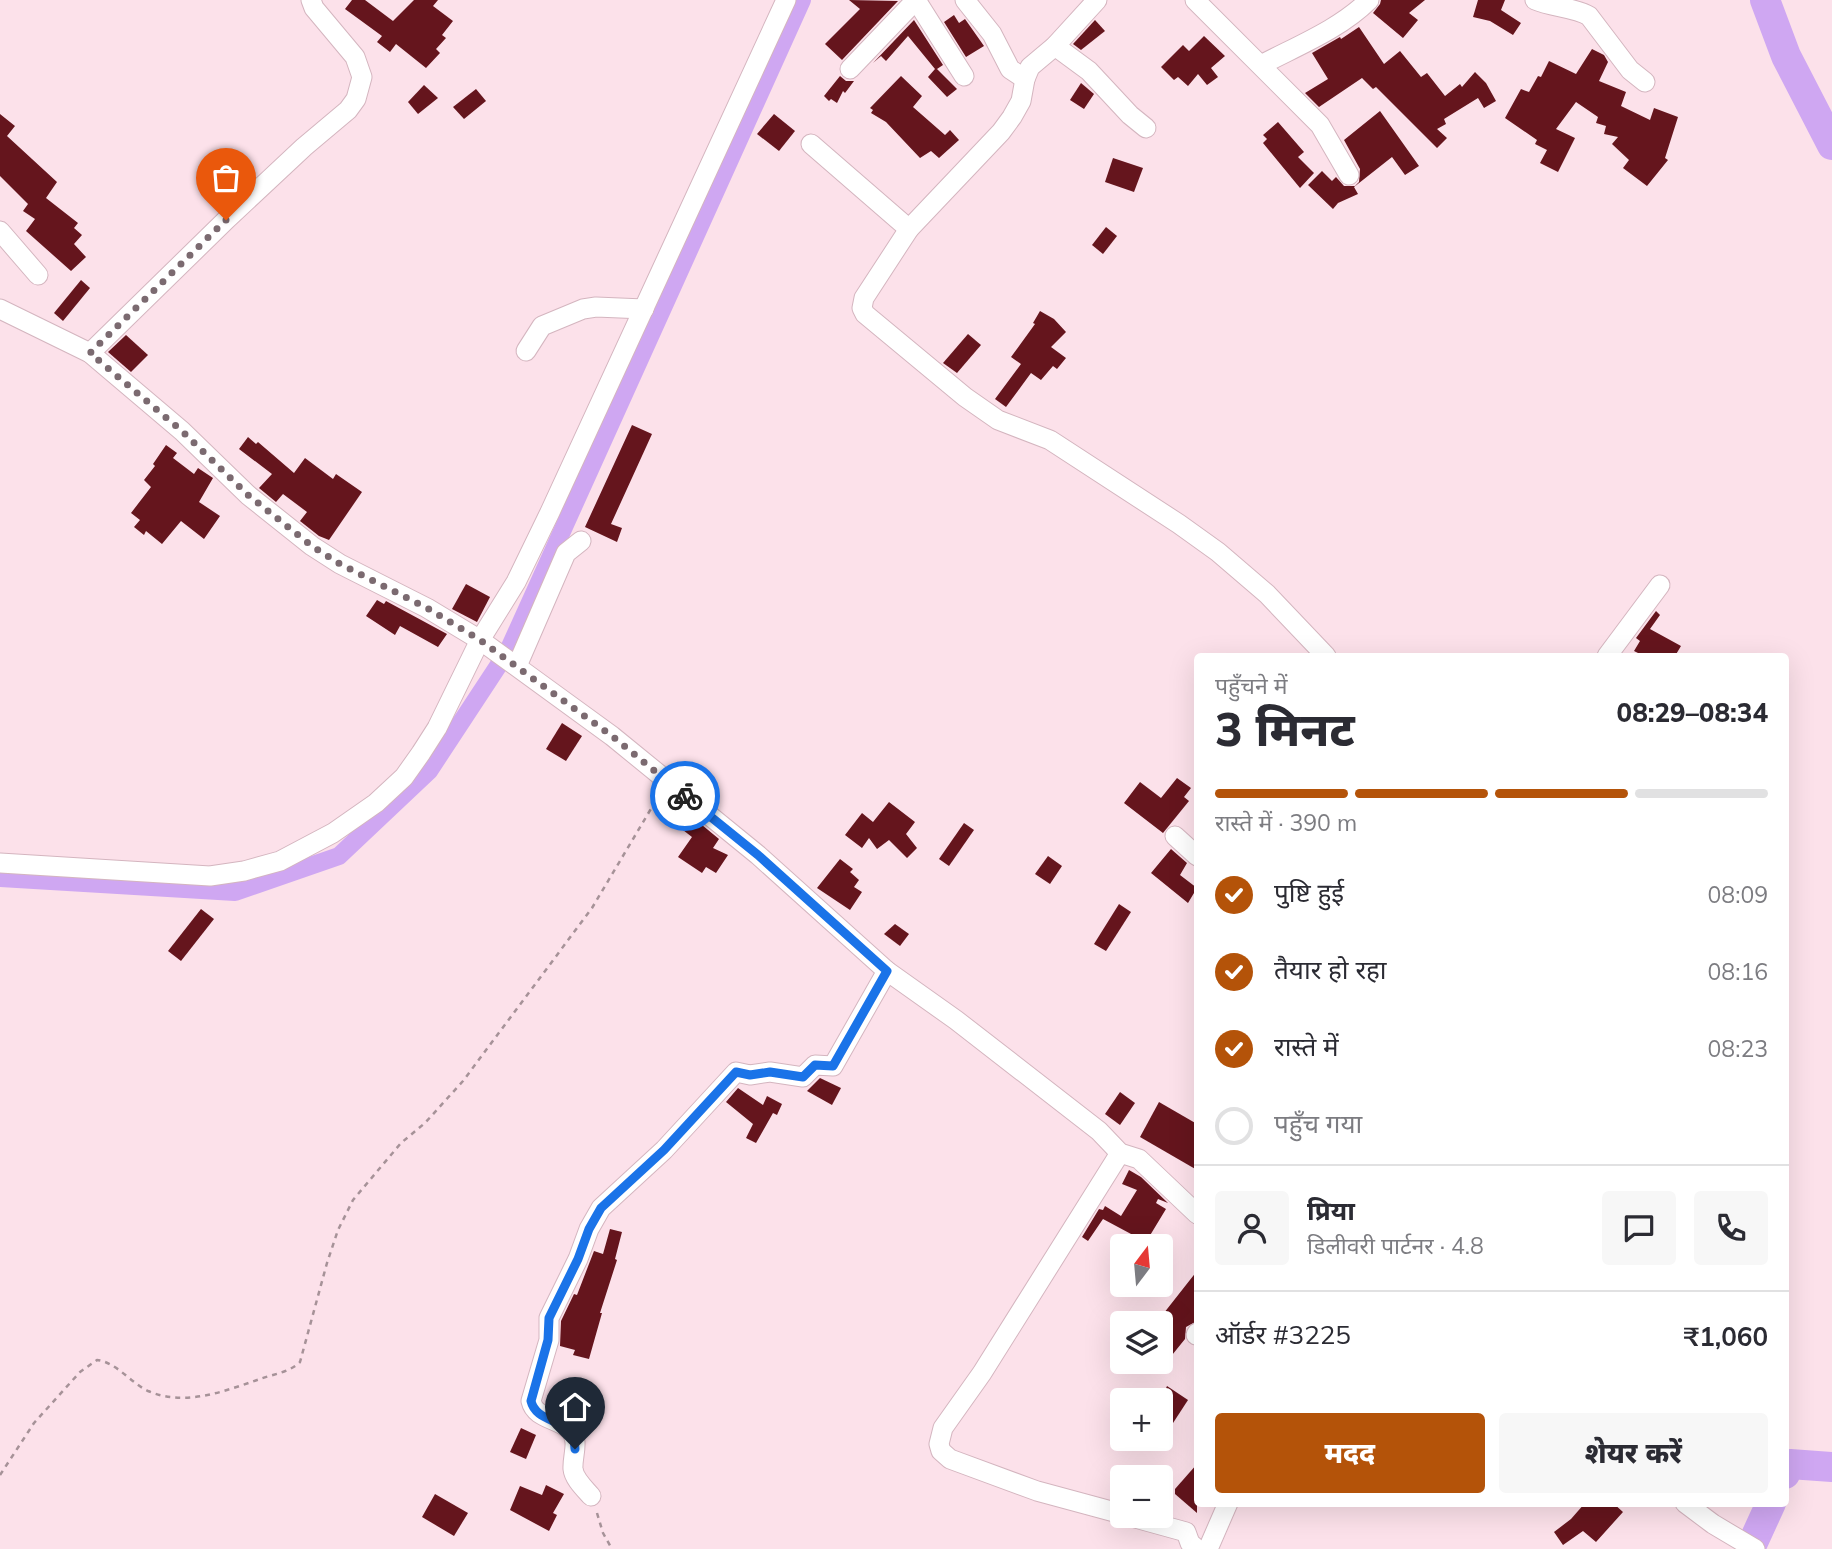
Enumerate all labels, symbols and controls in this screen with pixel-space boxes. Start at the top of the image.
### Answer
pin [196,148,256,220]
icon: bag [207,159,245,197]
text: पहुँचने में [1215,671,1287,700]
text: 08:29–08:34 [1617,696,1768,729]
text: 3 मिनट [1215,700,1355,758]
courier [650,761,720,831]
icon: bike [666,777,704,815]
text: रास्ते में · 390 m [1215,808,1357,837]
icon: check [1215,876,1253,914]
text: पुष्टि हुई [1274,876,1344,909]
text: 08:09 [1708,880,1768,909]
icon: check [1215,953,1253,991]
text: तैयार हो रहा [1274,953,1387,986]
text: 08:16 [1708,957,1768,986]
icon: check [1215,1030,1253,1068]
text: रास्ते में [1274,1030,1339,1063]
text: 08:23 [1708,1034,1768,1063]
text: पहुँच गया [1274,1107,1362,1140]
button: person [1215,1191,1289,1265]
button: chat [1602,1191,1676,1265]
button: phone [1694,1191,1768,1265]
text: प्रिया [1307,1194,1355,1227]
text: डिलीवरी पार्टनर · 4.8 [1307,1231,1484,1260]
north arrow [1110,1234,1172,1297]
map controls [1110,1234,1173,1528]
button: layers [1110,1311,1173,1374]
text: ऑर्डर #3225 [1215,1318,1351,1351]
text: ₹1,060 [1684,1320,1768,1353]
pin [545,1377,605,1449]
icon: home [556,1388,594,1426]
button: + [1110,1388,1173,1451]
button: मदद [1215,1413,1485,1493]
button: शेयर करें [1499,1413,1768,1493]
button: − [1110,1465,1173,1528]

